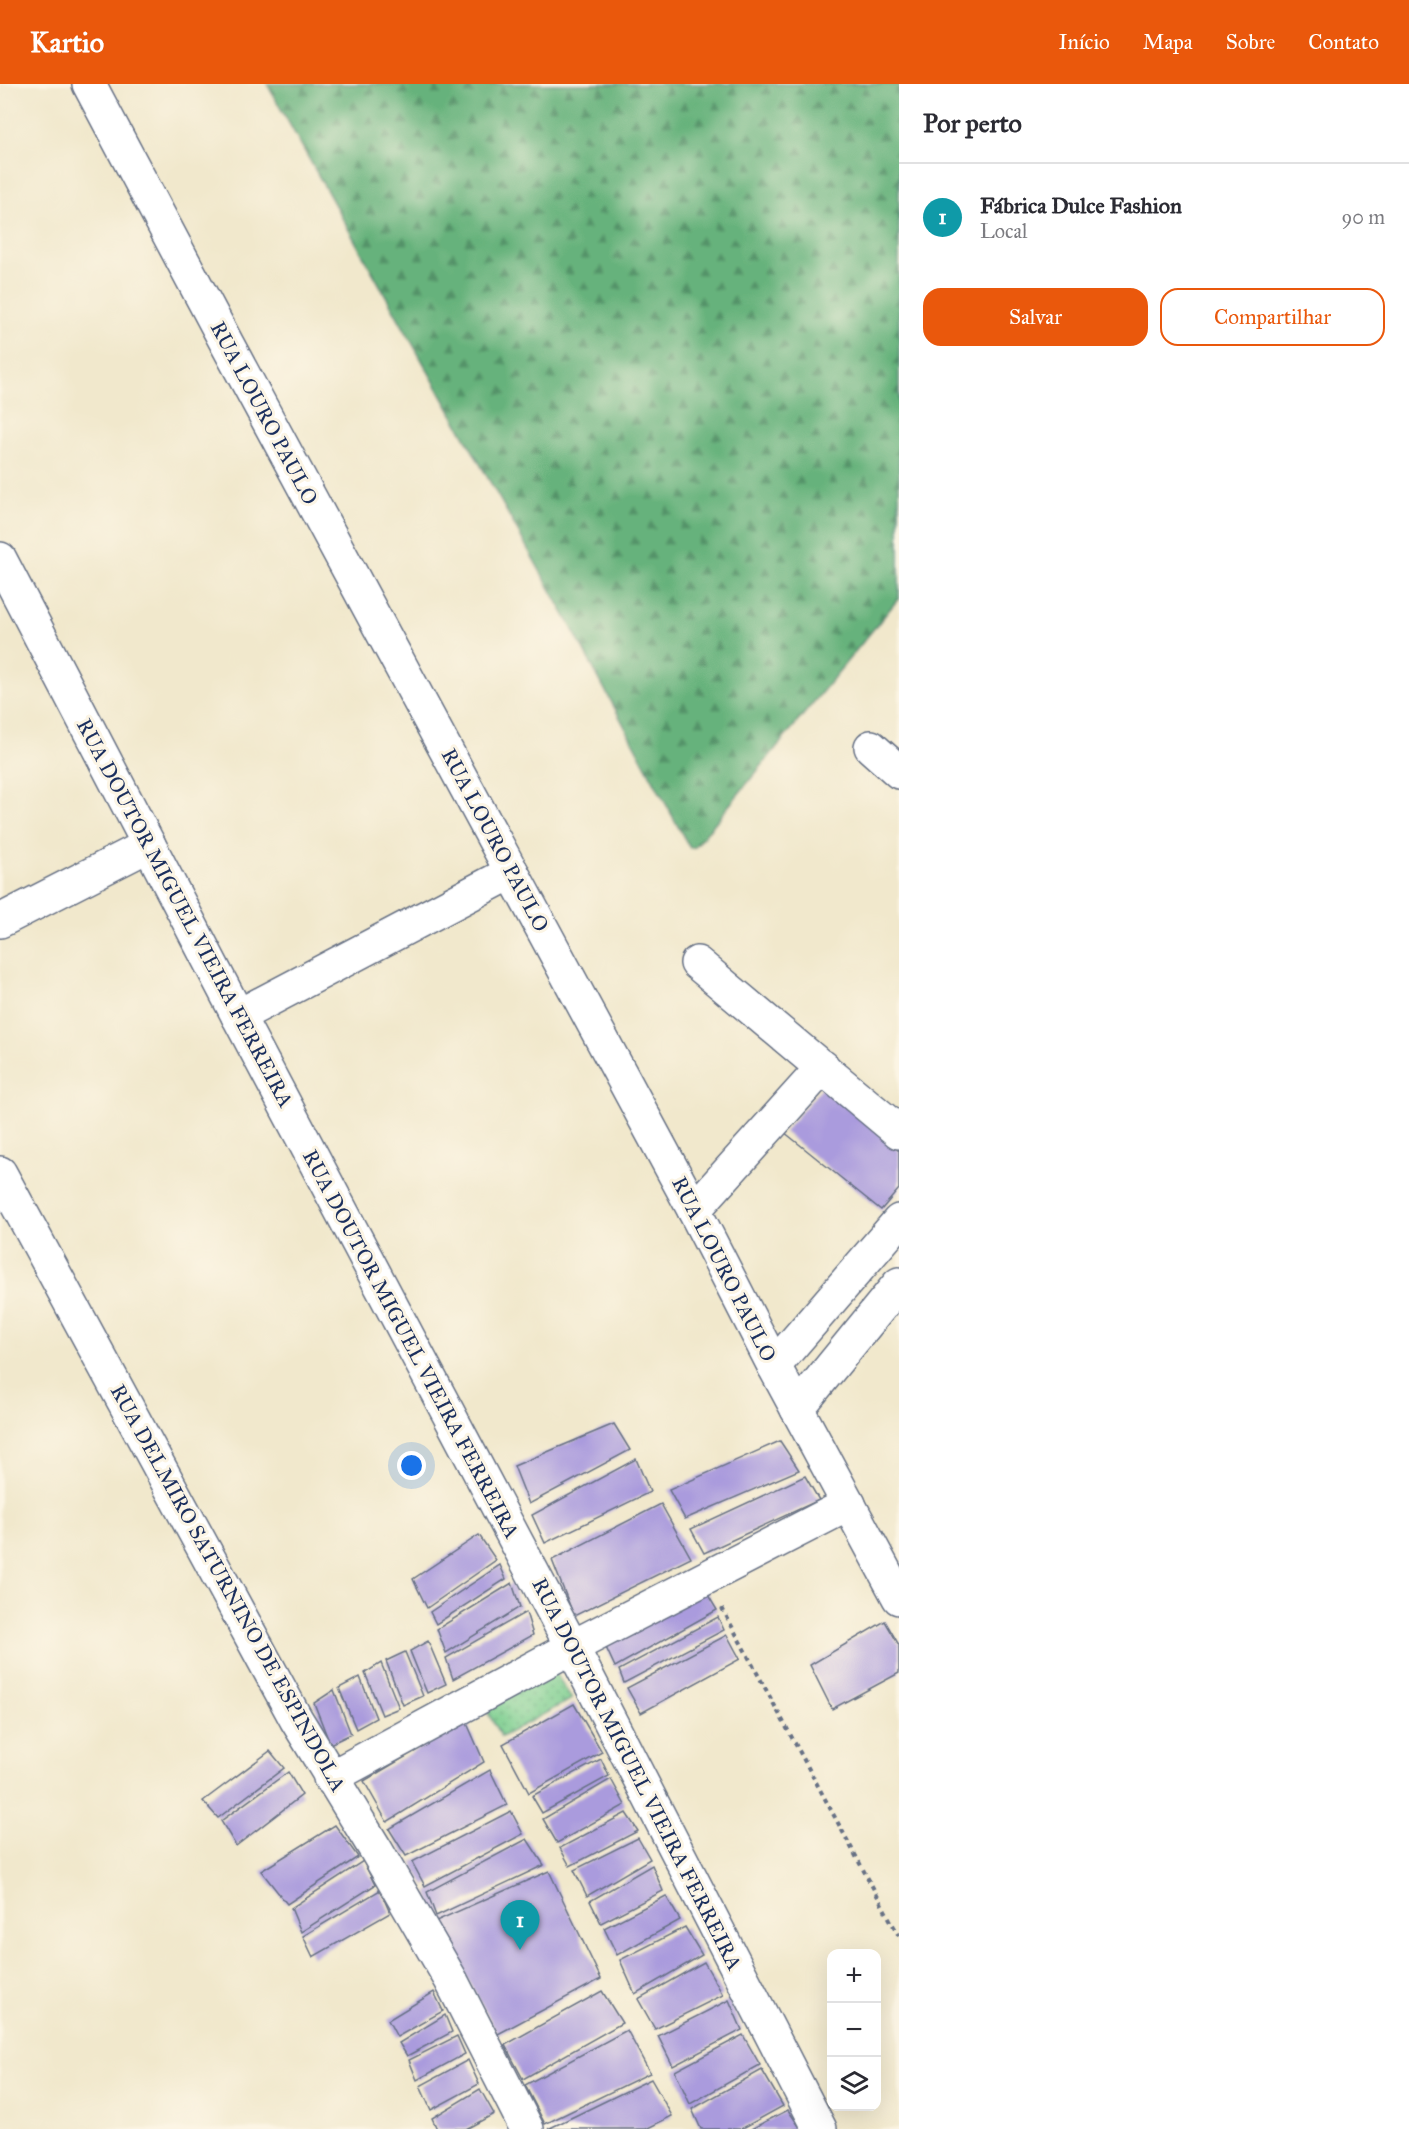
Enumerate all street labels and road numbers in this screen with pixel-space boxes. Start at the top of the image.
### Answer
street label: RUA LOURO PAULO [205,317,323,509]
street label: RUA DOUTOR MIGUEL VIEIRA FERREIRA [71,714,299,1112]
street label: RUA LOURO PAULO [436,744,554,936]
street label: RUA DOUTOR MIGUEL VIEIRA FERREIRA [297,1145,525,1543]
street label: RUA LOURO PAULO [666,1172,782,1366]
street label: RUA DELMIRO SATURNINO DE ESPINDOLA [105,1380,351,1796]
street label: RUA DOUTOR MIGUEL VIEIRA FERREIRA [526,1574,748,1974]

